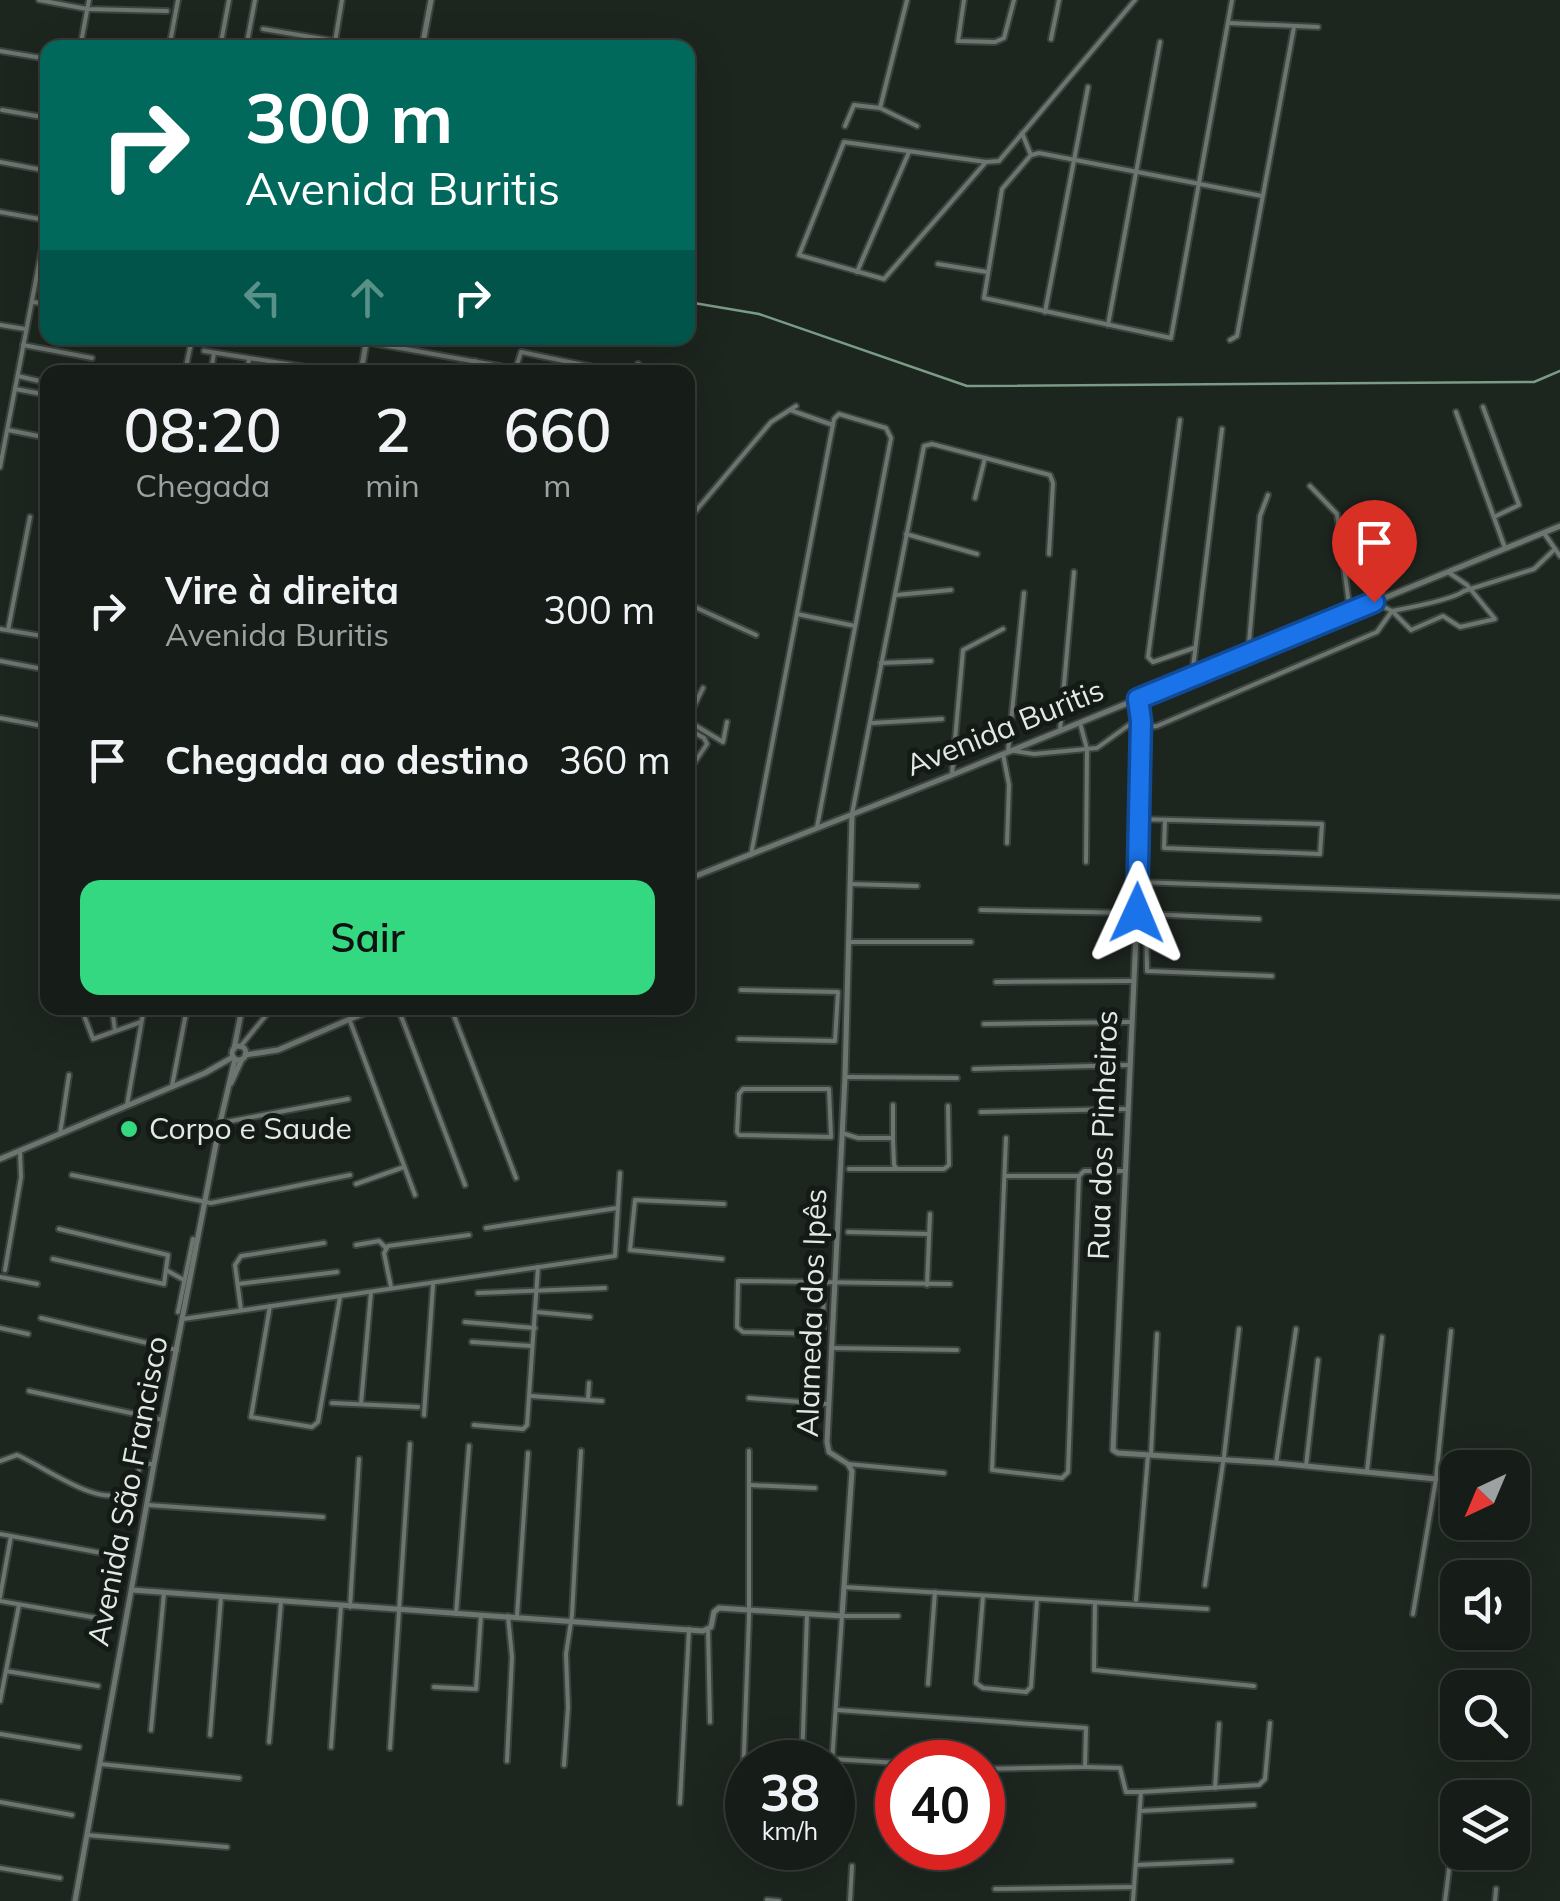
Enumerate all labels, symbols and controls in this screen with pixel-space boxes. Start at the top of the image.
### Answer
text: 300 m [245,73,453,161]
icon: right [80,80,210,210]
text: Avenida Buritis [245,160,560,216]
icon: left [235,270,290,325]
icon: ahead [340,270,395,325]
icon: right [445,270,500,325]
text: 08:20 [124,392,282,467]
text: 2 [375,392,411,467]
text: 660 [503,392,611,467]
text: Chegada [135,465,270,505]
text: min [365,465,420,505]
text: m [543,465,571,505]
pin [1332,500,1417,603]
icon: arrive [1347,515,1402,570]
text: Vire à direita [165,566,399,614]
icon: right [80,583,135,638]
text: 300 m [543,586,655,634]
text: Avenida Buritis [165,614,389,654]
street label: Avenida Buritis [900,670,1109,784]
icon: arrive [80,733,135,788]
text: Chegada ao destino [165,736,529,784]
text: 360 m [559,736,671,784]
position arrow [1085,861,1189,965]
button: Sair [80,880,655,995]
street label: Rua dos Pinheiros [1079,1010,1125,1260]
place label: Corpo e Saude [149,1109,352,1147]
marker: Corpo e Saude [118,1118,140,1140]
street label: Alameda dos Ipês [788,1188,834,1438]
street label: Avenida São Francisco [78,1333,176,1649]
north arrow [1440,1450,1530,1540]
map controls [1440,1450,1530,1870]
button: sound [1440,1560,1530,1650]
button: search [1440,1670,1530,1760]
speed limit sign: 40 [875,1740,1005,1870]
text: 38 [760,1761,820,1824]
button: layers [1440,1780,1530,1870]
text: km/h [762,1815,818,1846]

